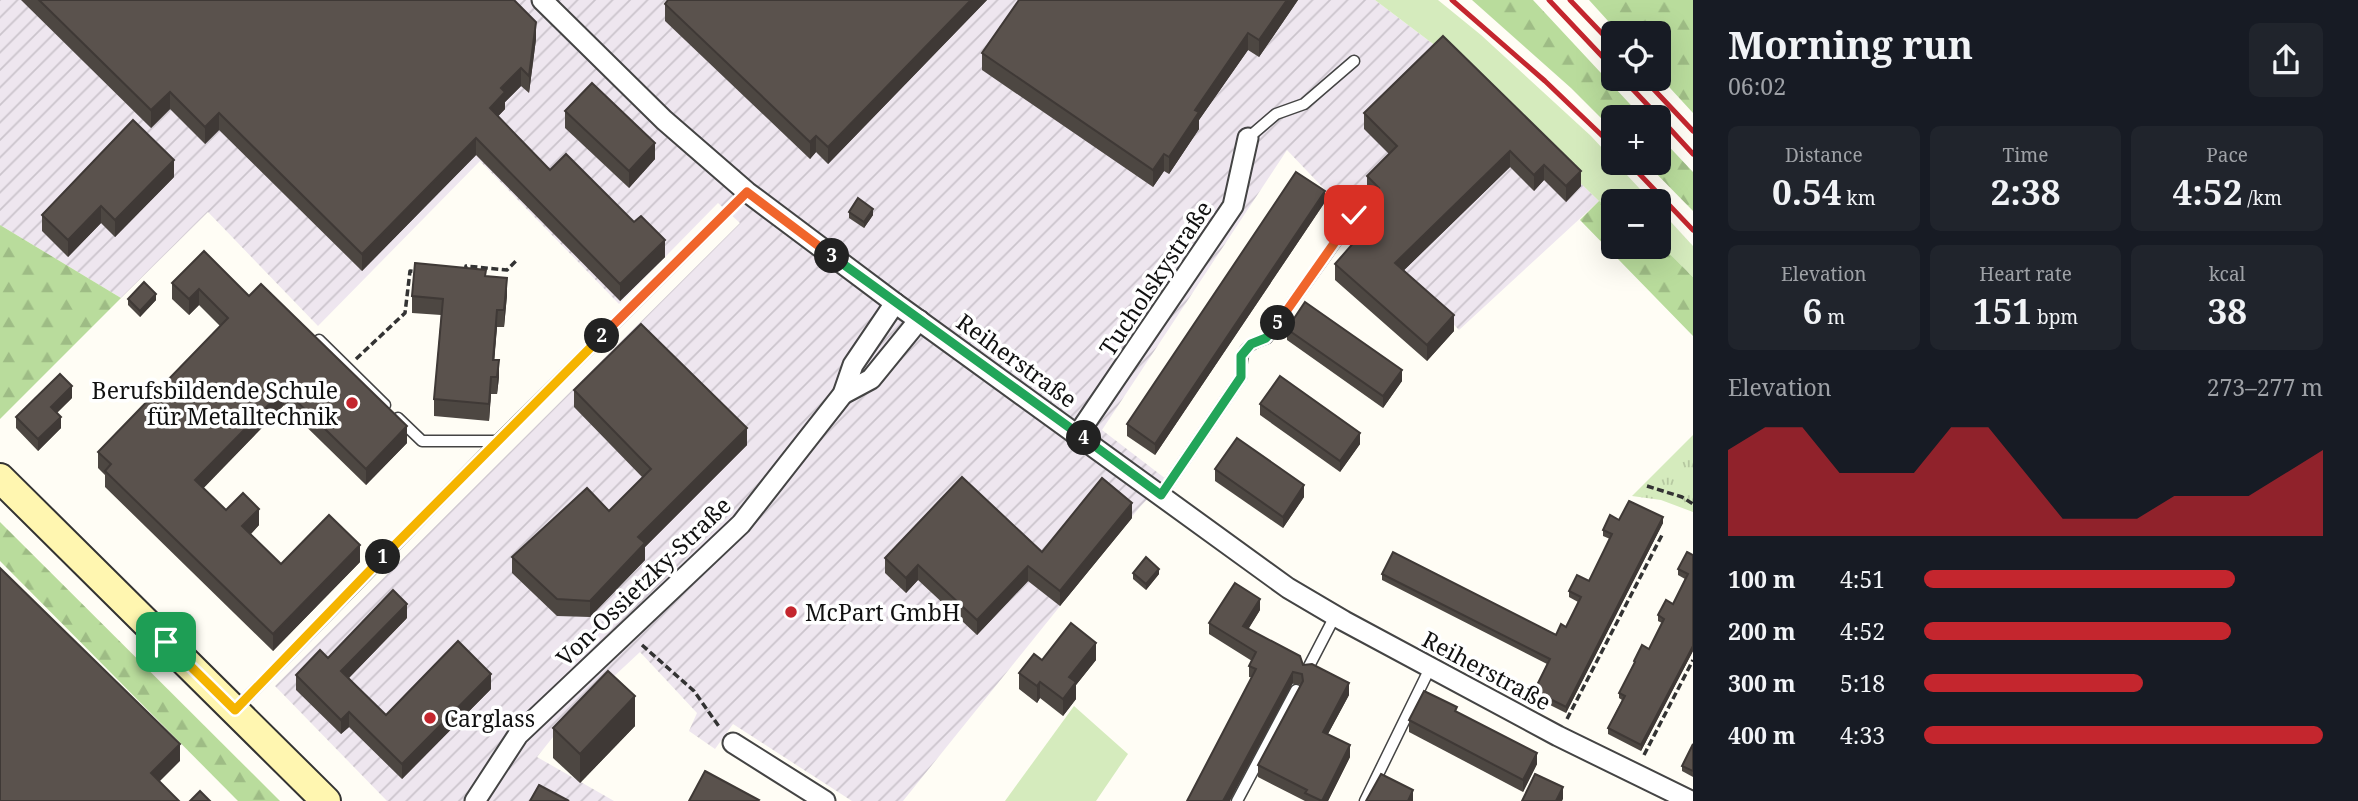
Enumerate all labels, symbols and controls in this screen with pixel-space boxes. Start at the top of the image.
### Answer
text: Morning run [1728,18,1973,70]
map controls [1601,21,1671,259]
button: locate [1601,21,1671,91]
button: share [2249,23,2323,97]
text: 06:02 [1728,70,1786,102]
button: + [1601,105,1671,175]
text: Distance [1785,142,1863,168]
text: Time [2003,142,2048,168]
text: Pace [2206,142,2248,168]
text: 0.54 [1772,168,1842,215]
text: 2:38 [1991,168,2060,215]
text: 4:52 [2172,168,2242,215]
pin [1324,185,1384,245]
text: km [1842,185,1876,211]
text: /km [2242,185,2282,211]
button: − [1601,189,1671,259]
street label: Tucholskystraße [1091,194,1219,362]
icon: check [1335,196,1373,234]
pin: 3 [814,238,850,274]
text: 3 [826,242,837,268]
text: Elevation [1781,261,1867,287]
text: Heart rate [1979,261,2072,287]
text: kcal [2209,261,2246,287]
text: 6 [1802,287,1822,334]
text: 151 [1973,287,2032,334]
text: 38 [2207,287,2247,334]
text: m [1822,304,1845,330]
text: bpm [2032,304,2078,330]
street label: Reiherstraße [950,305,1084,415]
pin: 5 [1260,306,1296,340]
text: 5 [1272,309,1283,335]
pin: 2 [584,318,620,354]
text: 2 [596,322,607,348]
text: Elevation [1728,371,1832,403]
text: 273–277 m [2207,371,2323,403]
place label: Berufsbildende Schule für Metalltechnik [92,374,339,432]
marker: Berufsbildende Schule für Metalltechnik [344,395,360,411]
pin: 4 [1066,420,1102,456]
text: 4 [1078,424,1089,450]
street label: Von-Ossietzky-Straße [549,489,737,673]
pin: 1 [366,540,400,574]
text: 1 [377,543,388,569]
text: 100 m [1728,563,1796,595]
text: 4:51 [1840,563,1885,595]
place label: McPart GmbH [805,596,960,628]
marker: McPart GmbH [783,604,799,620]
pin [136,612,196,672]
text: 200 m [1728,615,1796,647]
text: 4:52 [1840,615,1885,647]
icon: arrive [147,623,185,661]
street label: Reiherstraße [1417,623,1557,717]
text: 300 m [1728,667,1796,699]
text: 5:18 [1840,667,1885,699]
place label: Carglass [444,702,535,734]
marker: Carglass [422,710,438,726]
text: 400 m [1728,719,1796,751]
text: 4:33 [1840,719,1885,751]

